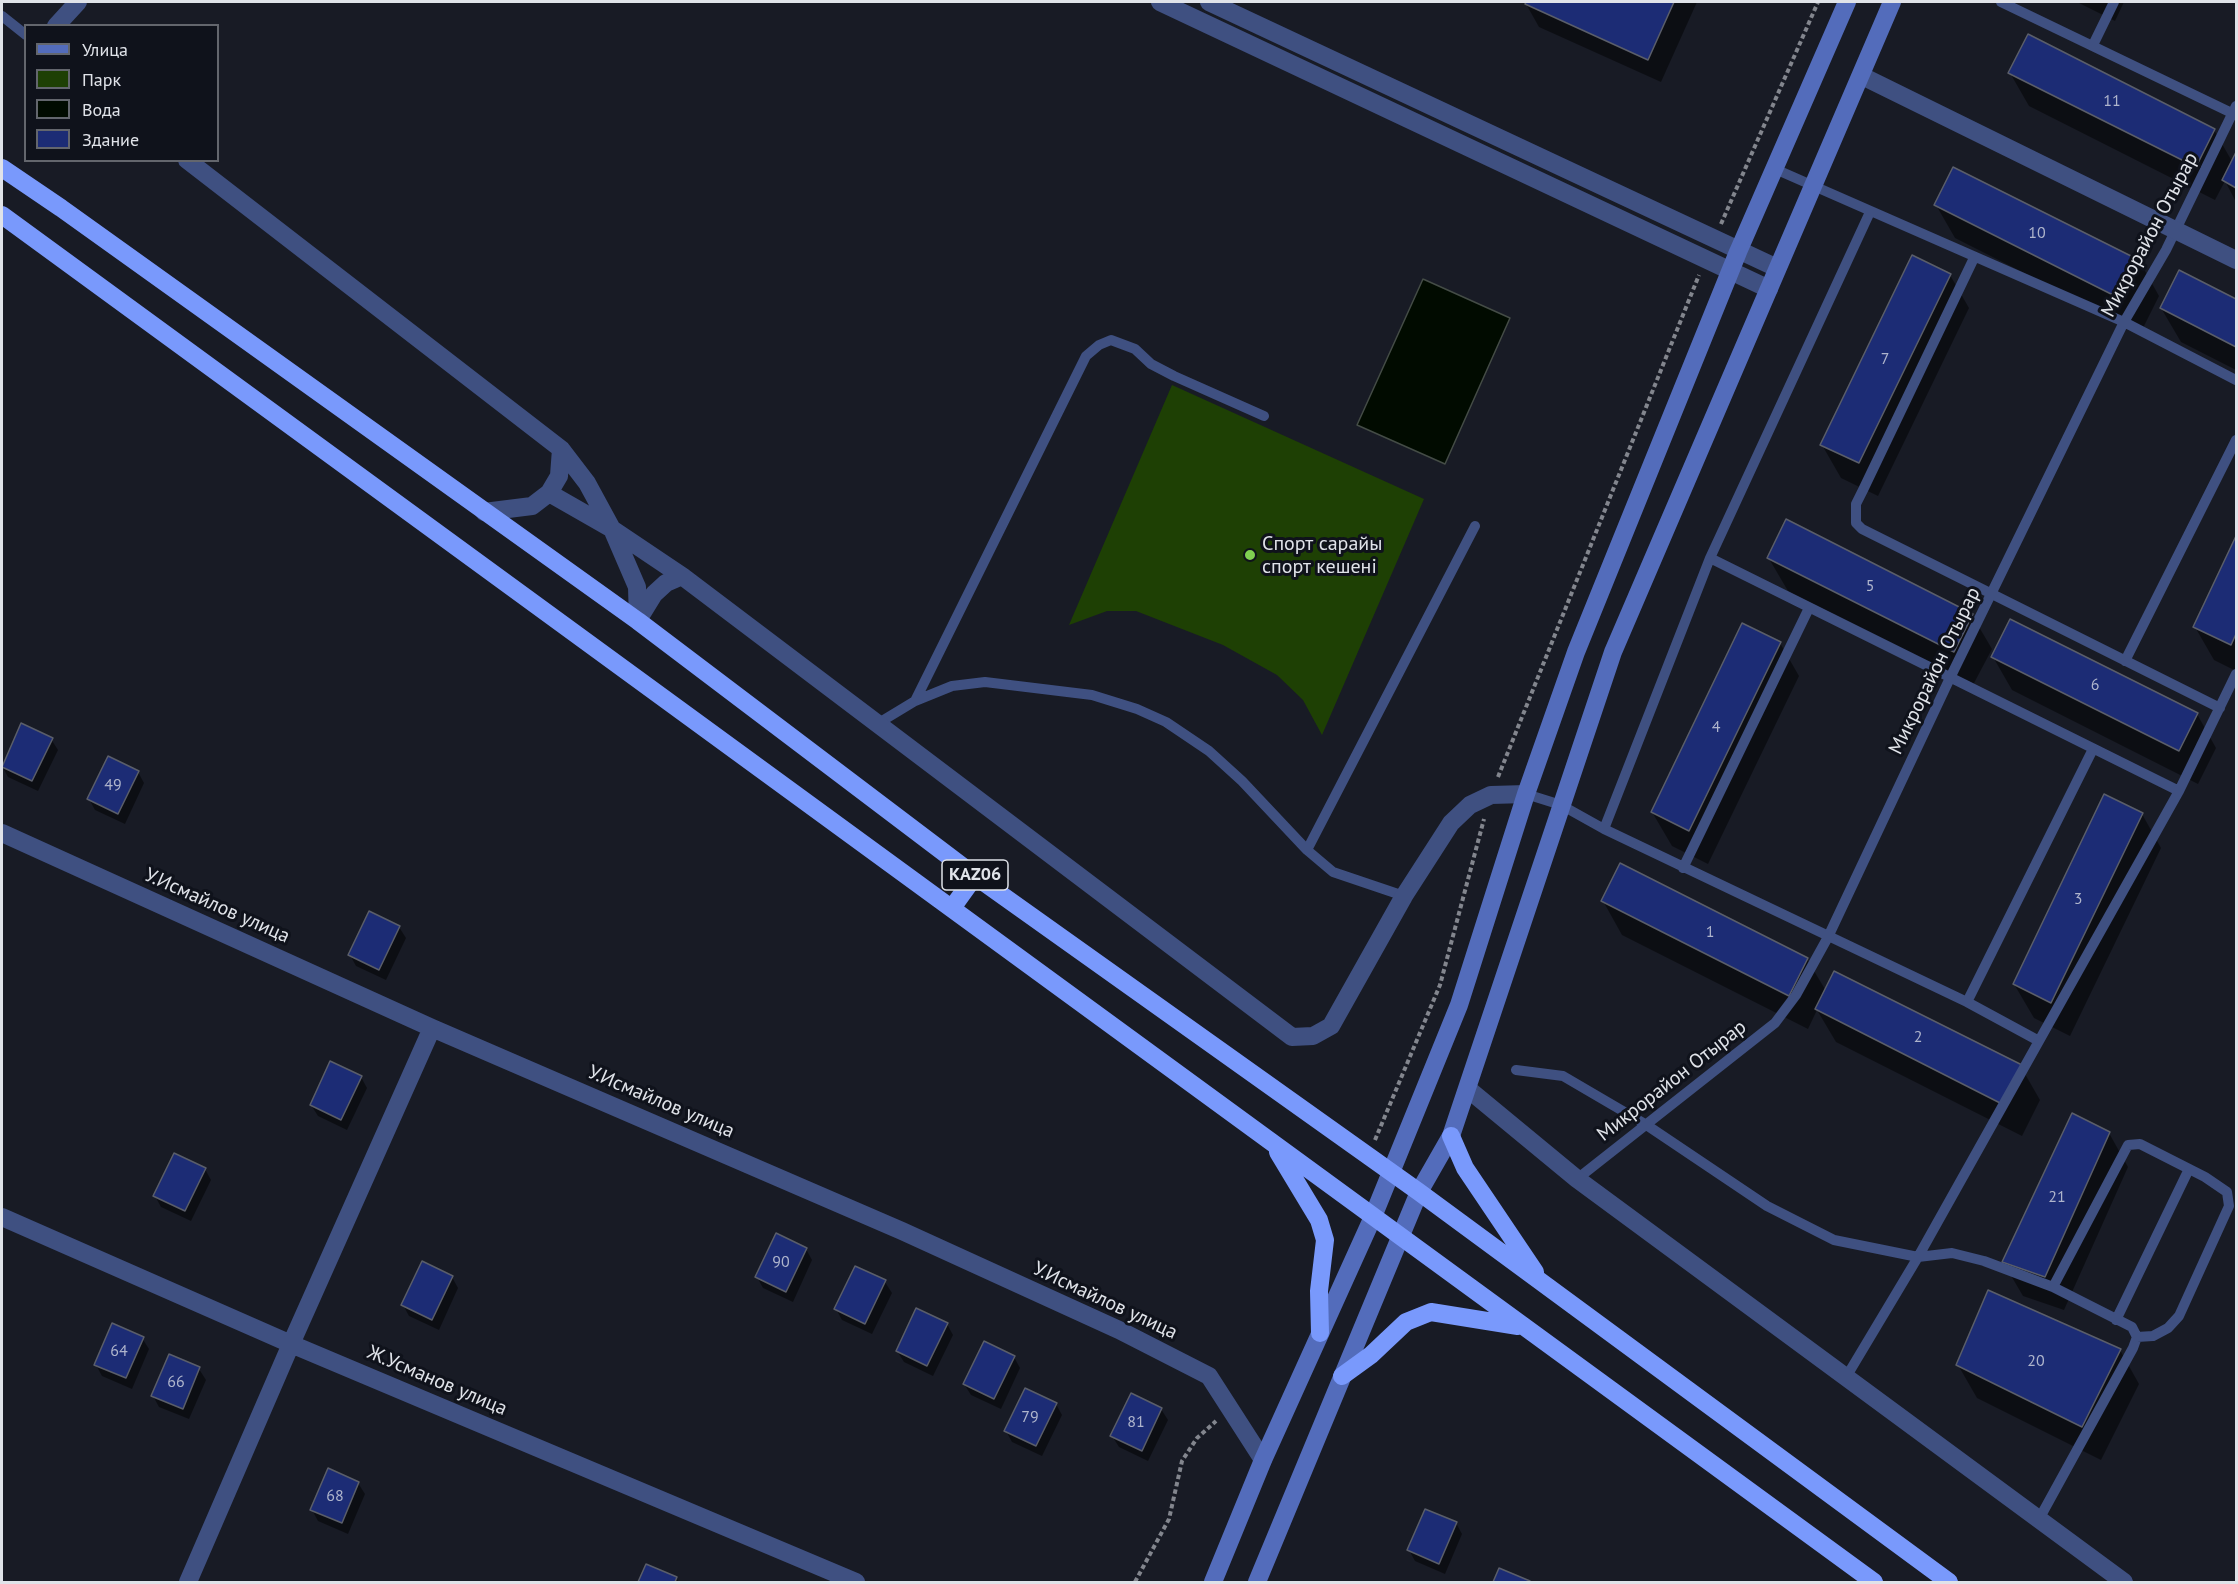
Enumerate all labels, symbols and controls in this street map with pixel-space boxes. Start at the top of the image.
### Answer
legend [24,24,219,162]
text: Улица [82,38,128,61]
text: Парк [82,68,121,91]
house number: 11 [2103,91,2121,111]
text: Вода [82,98,121,121]
text: Здание [82,128,139,151]
street label: Микрорайон Отырар [2097,149,2203,321]
house number: 10 [2028,223,2046,243]
house number: 7 [1881,349,1889,369]
place label: Спорт сарайы спорт кешені [1262,532,1382,579]
marker: Спорт сарайы спорт кешені [1243,548,1257,562]
house number: 5 [1866,576,1874,596]
street label: Микрорайон Отырар [1884,584,1986,758]
house number: 6 [2091,675,2099,695]
house number: 4 [1712,717,1720,737]
house number: 49 [104,775,122,795]
road number: KАZ06 [942,860,1008,890]
street label: У.Исмайлов улица [141,863,293,949]
house number: 3 [2074,889,2082,909]
house number: 1 [1706,922,1714,942]
street label: Микрорайон Отырар [1593,1015,1751,1147]
house number: 2 [1914,1027,1922,1047]
street label: У.Исмайлов улица [584,1060,738,1144]
house number: 21 [2048,1187,2066,1207]
house number: 90 [772,1252,790,1272]
street label: У.Исмайлов улица [1029,1257,1181,1345]
house number: 64 [110,1341,128,1361]
street label: Ж.Усманов улица [364,1341,510,1421]
house number: 20 [2027,1351,2045,1371]
house number: 66 [167,1372,185,1392]
house number: 79 [1021,1407,1039,1427]
house number: 81 [1127,1412,1145,1432]
house number: 68 [326,1486,344,1506]

